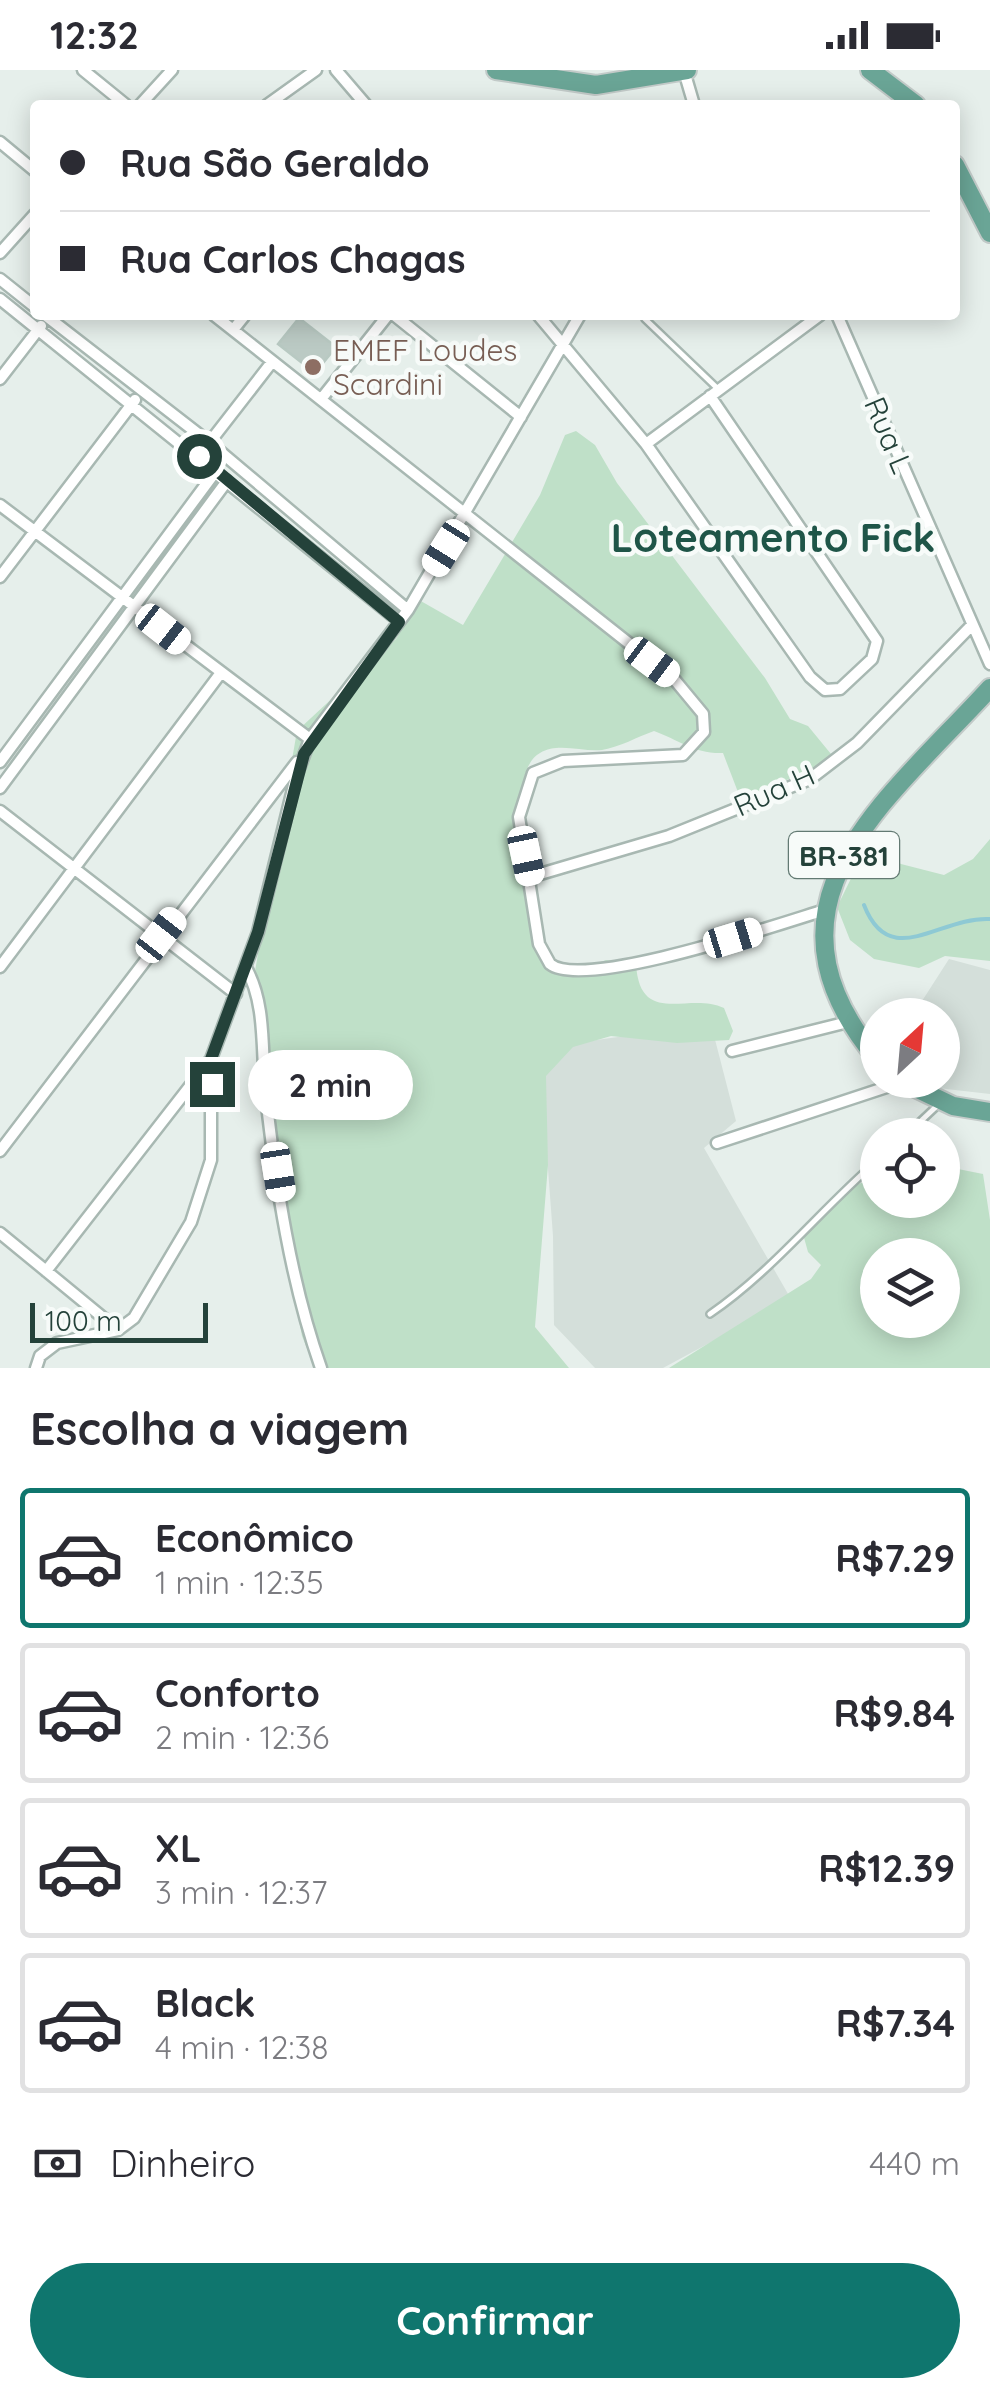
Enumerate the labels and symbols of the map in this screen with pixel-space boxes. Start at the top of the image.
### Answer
place label: EMEF Loudes Scardini [333,331,517,403]
marker: EMEF Loudes Scardini [302,356,324,378]
street label: Rua L [856,391,922,479]
route start [177,434,222,479]
district label: Loteamento Fick [611,512,935,562]
car [417,515,475,581]
car [130,599,196,659]
car [619,632,685,692]
street label: Rua H [728,755,820,825]
car [505,824,547,888]
road number: BR-381 [789,832,899,878]
car [131,902,191,968]
car [700,915,766,961]
north arrow [860,998,960,1098]
callout: 2 min [247,1049,412,1119]
route end [190,1062,235,1107]
car [258,1140,298,1204]
scale bar [30,1298,208,1342]

